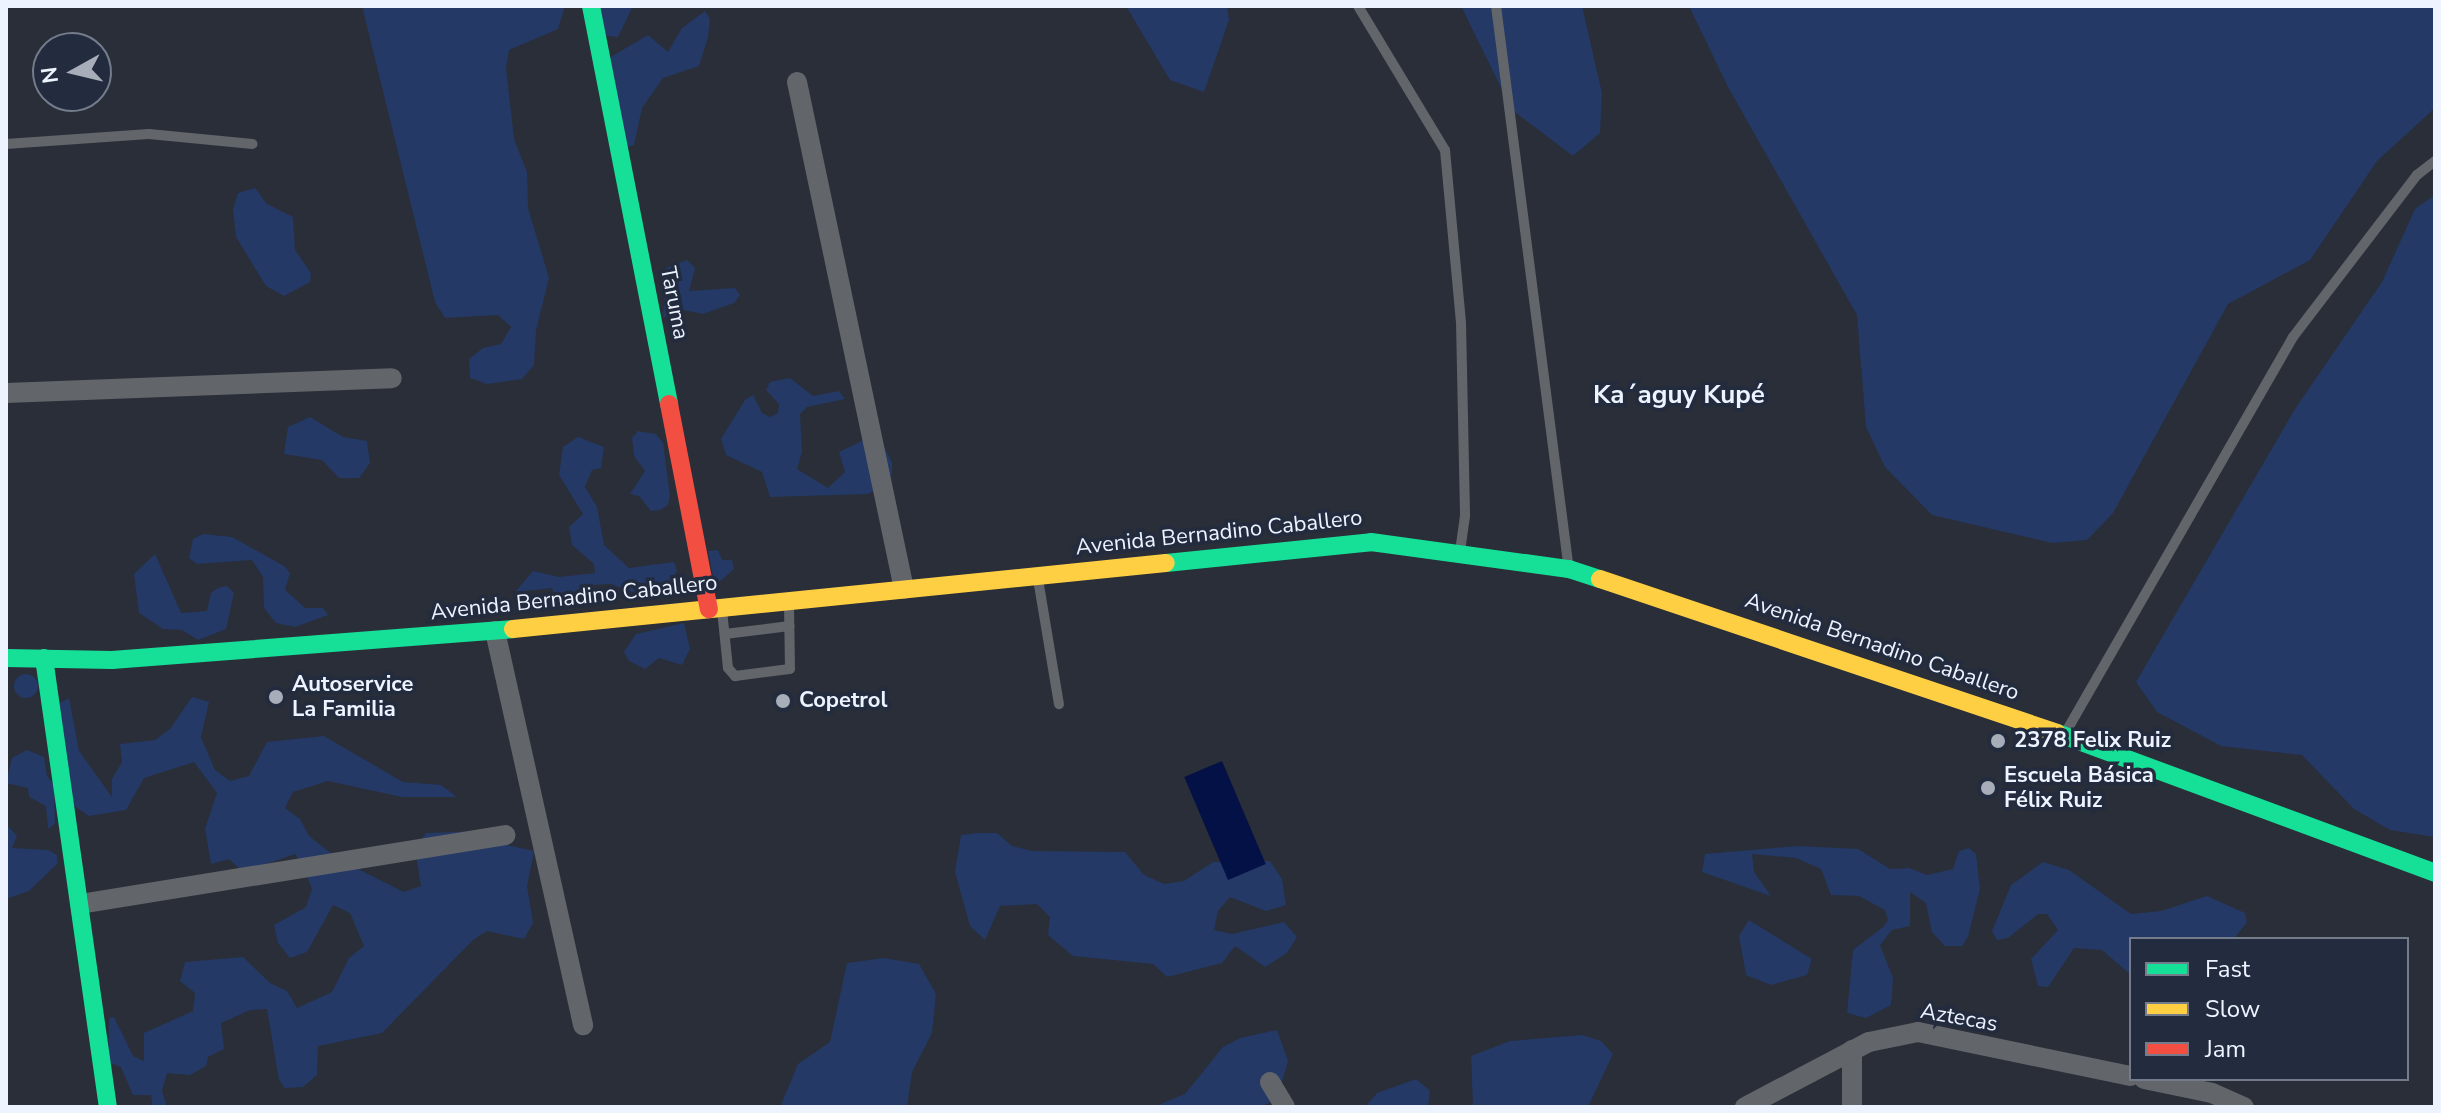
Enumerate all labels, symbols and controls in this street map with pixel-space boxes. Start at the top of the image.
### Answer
north arrow [32,32,112,112]
text: N [34,65,66,85]
street label: Taruma [654,264,694,342]
district label: Ka´aguy Kupé [1593,379,1765,411]
street label: Avenida Bernadino Caballero [1074,505,1364,561]
street label: Avenida Bernadino Caballero [429,570,719,626]
street label: Avenida Bernadino Caballero [1741,588,2023,706]
place label: Autoservice La Familia [292,671,413,722]
marker: Autoservice La Familia [267,688,285,706]
place label: Copetrol [799,688,888,714]
marker: Copetrol [774,692,792,710]
place label: 2378 Felix Ruiz [2014,728,2171,754]
marker: 2378 Felix Ruiz [1989,732,2007,750]
place label: Escuela Básica Félix Ruiz [2004,762,2154,814]
marker: Escuela Básica Félix Ruiz [1979,779,1997,797]
legend [2129,937,2409,1081]
text: Fast [2205,953,2250,985]
text: Slow [2205,993,2260,1025]
street label: Aztecas [1918,998,2000,1038]
text: Jam [2205,1033,2246,1065]

